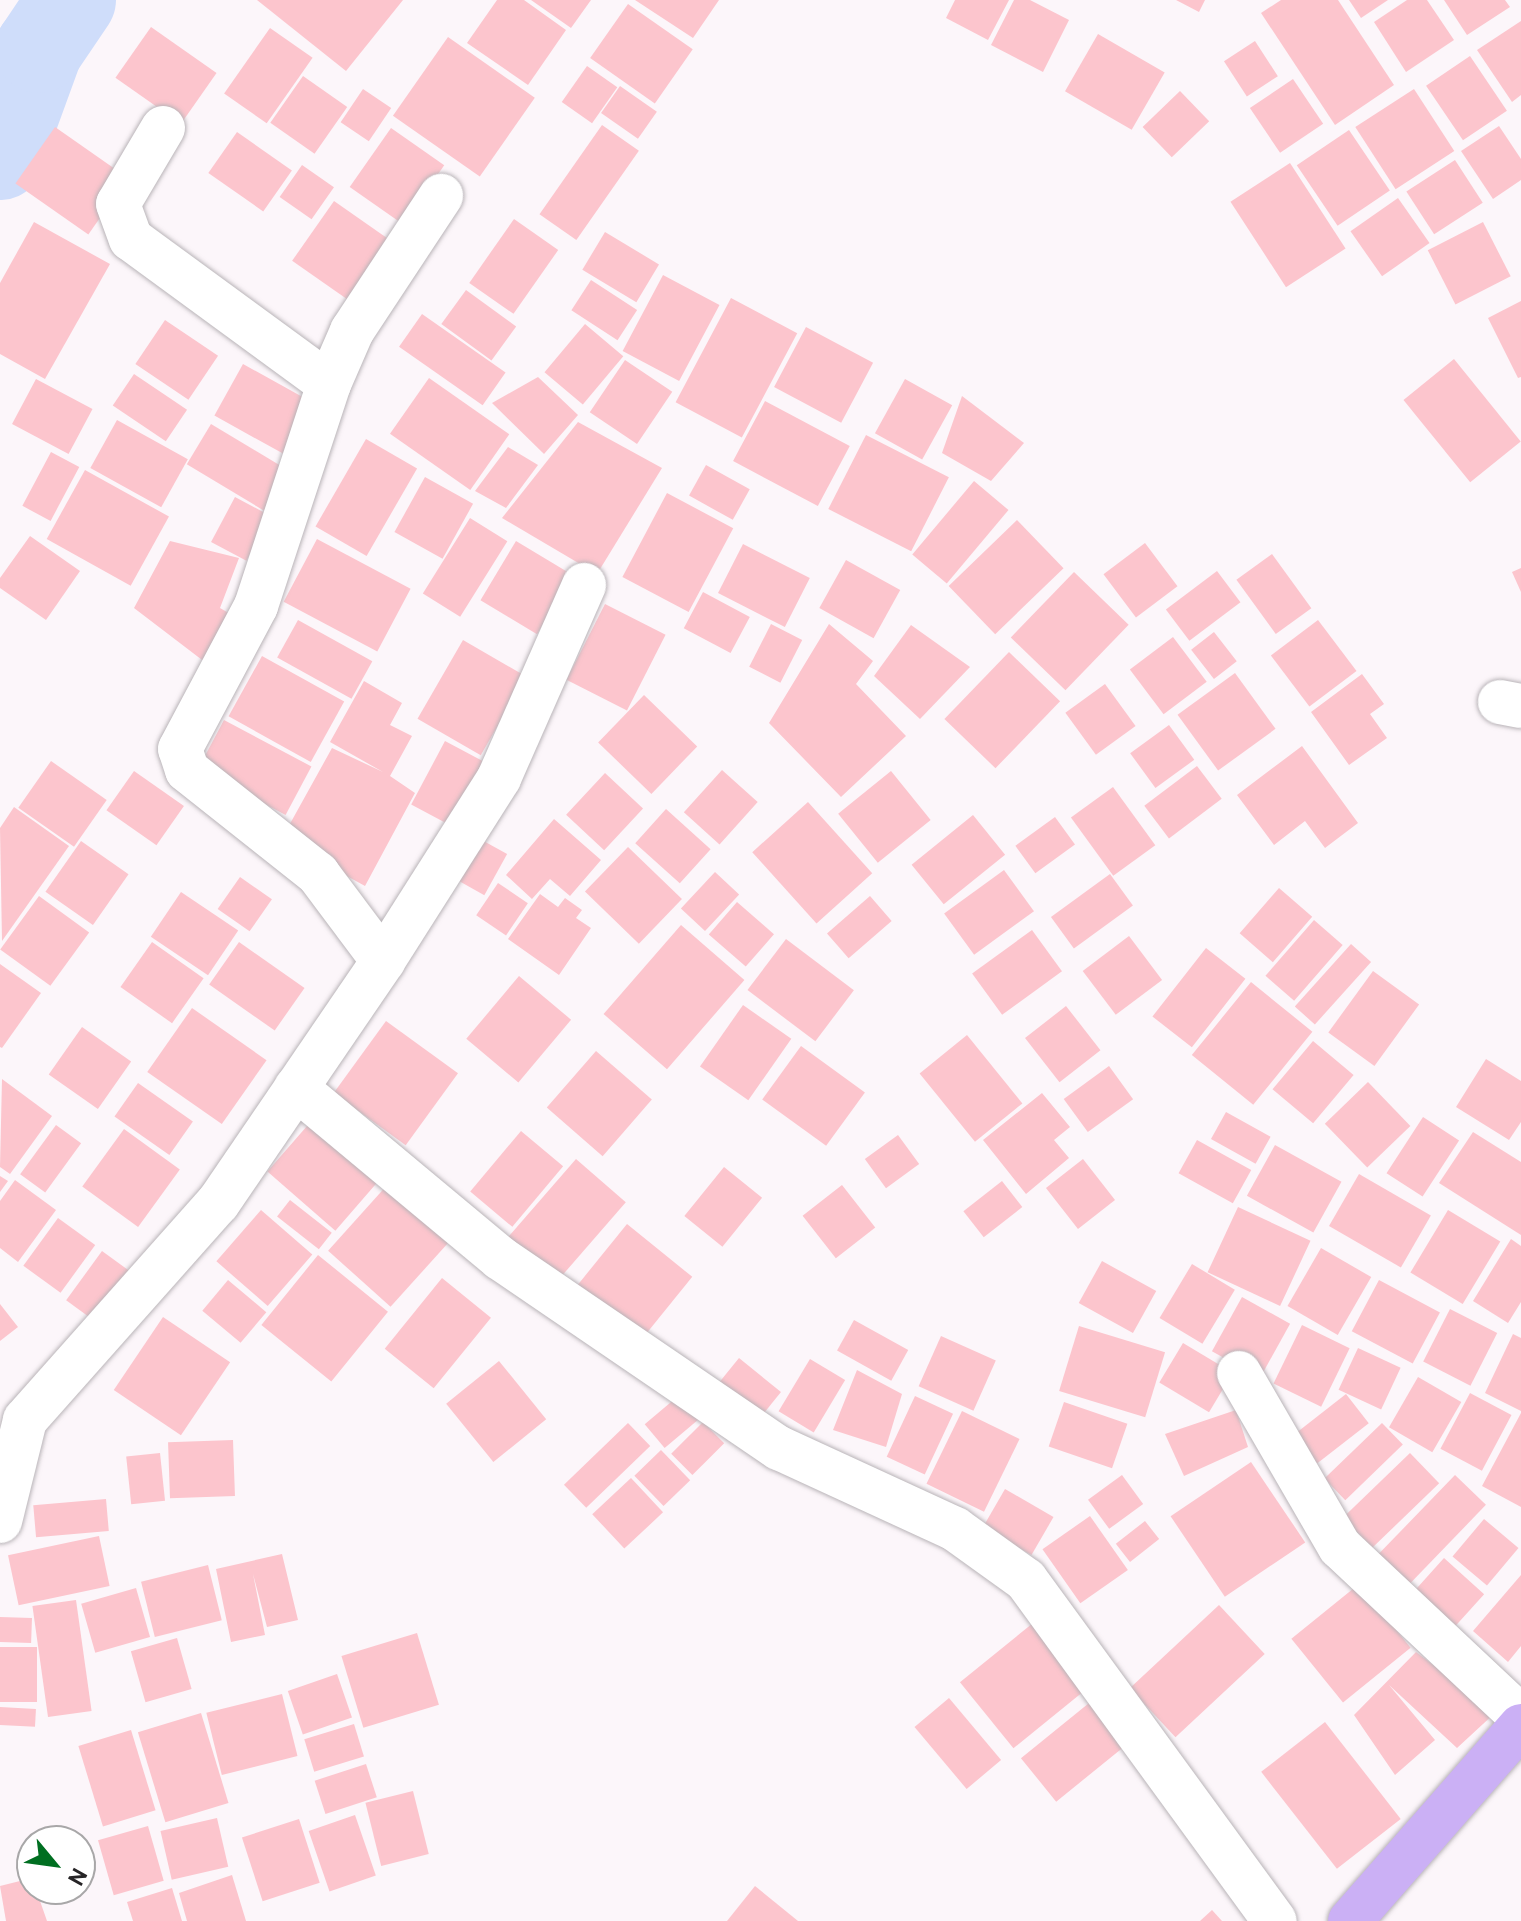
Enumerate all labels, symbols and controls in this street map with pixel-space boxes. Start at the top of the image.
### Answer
north arrow [16,1825,96,1905]
text: N [60,1862,91,1889]

